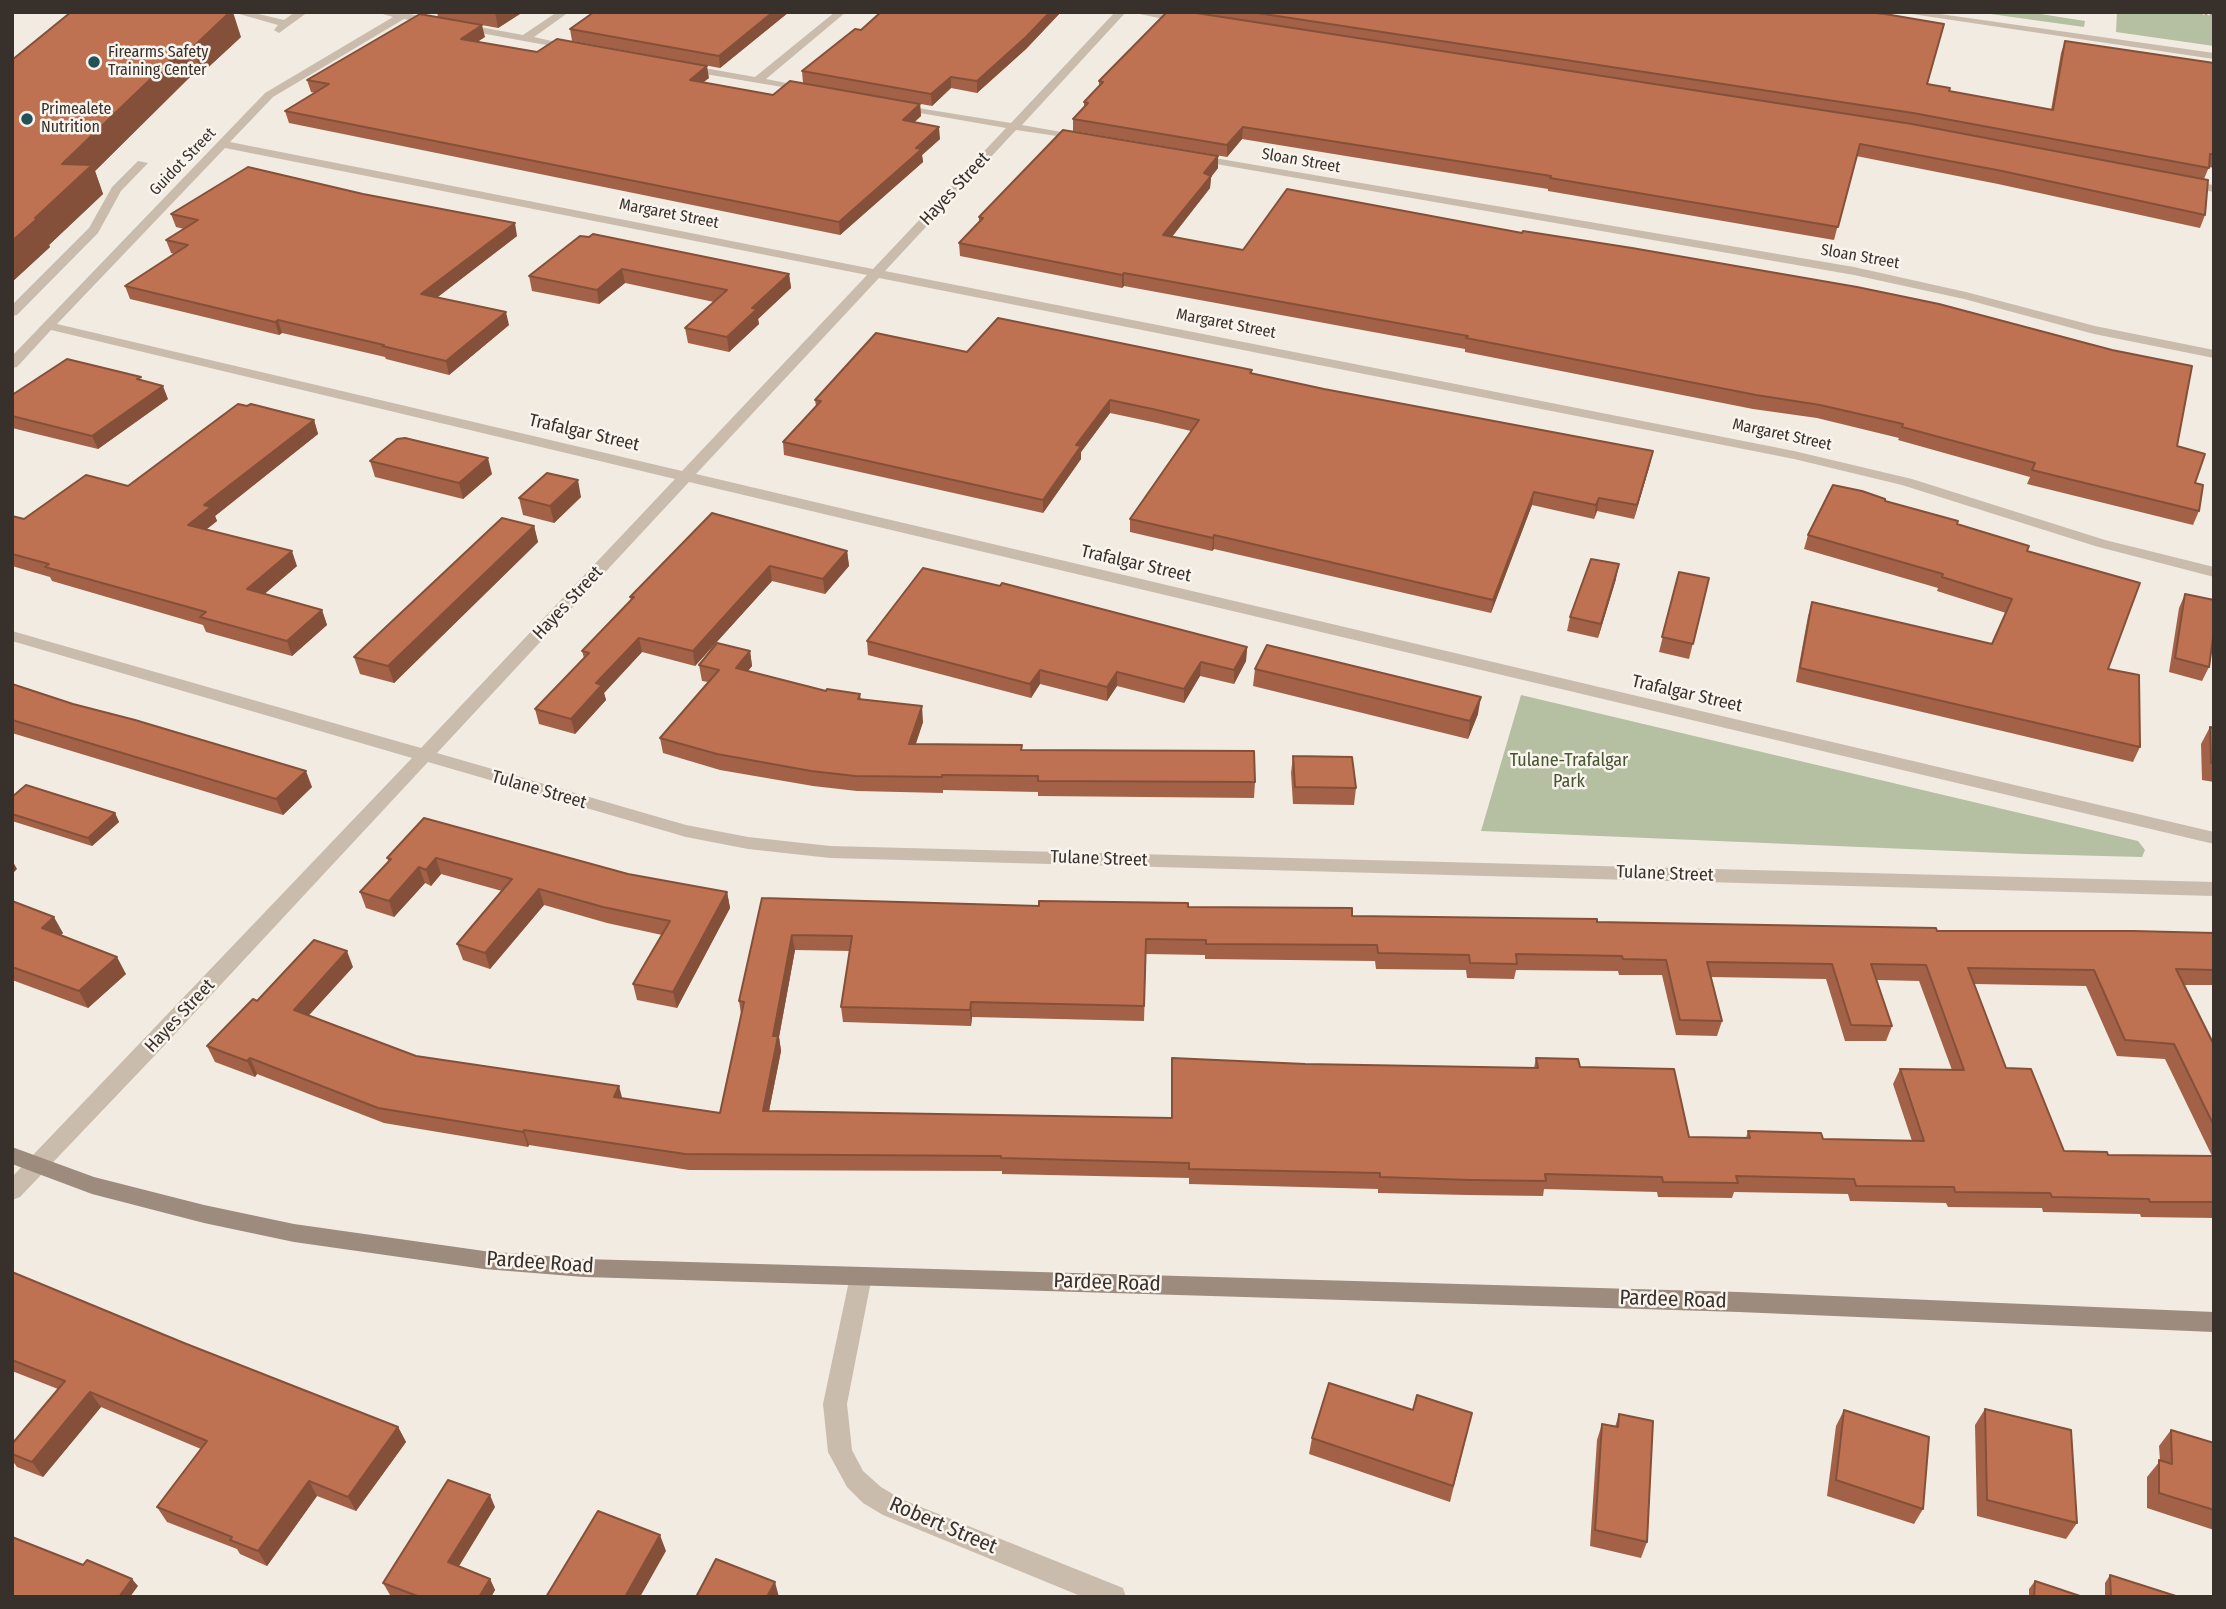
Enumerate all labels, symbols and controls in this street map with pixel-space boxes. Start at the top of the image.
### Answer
place label: Firearms Safety Training Center [108,43,208,81]
marker: Firearms Safety Training Center [86,54,102,70]
place label: Primealete Nutrition [41,100,111,138]
marker: Primealete Nutrition [19,111,35,127]
street label: Guidot Street [146,124,220,200]
street label: Sloan Street [1260,145,1342,177]
street label: Hayes Street [916,148,994,230]
street label: Margaret Street [618,195,720,233]
street label: Sloan Street [1819,241,1901,273]
street label: Margaret Street [1175,305,1277,343]
street label: Trafalgar Street [527,410,641,456]
street label: Margaret Street [1731,415,1833,455]
street label: Trafalgar Street [1079,541,1193,587]
street label: Hayes Street [529,562,607,644]
street label: Trafalgar Street [1630,671,1744,717]
park label: Tulane-Trafalgar Park [1510,750,1628,792]
street label: Tulane Street [489,766,589,814]
street label: Tulane Street [1050,847,1148,871]
street label: Tulane Street [1616,862,1714,886]
street label: Hayes Street [141,975,219,1057]
street label: Pardee Road [486,1247,594,1279]
street label: Pardee Road [1053,1269,1161,1297]
street label: Pardee Road [1619,1286,1727,1314]
street label: Robert Street [885,1492,1001,1560]

